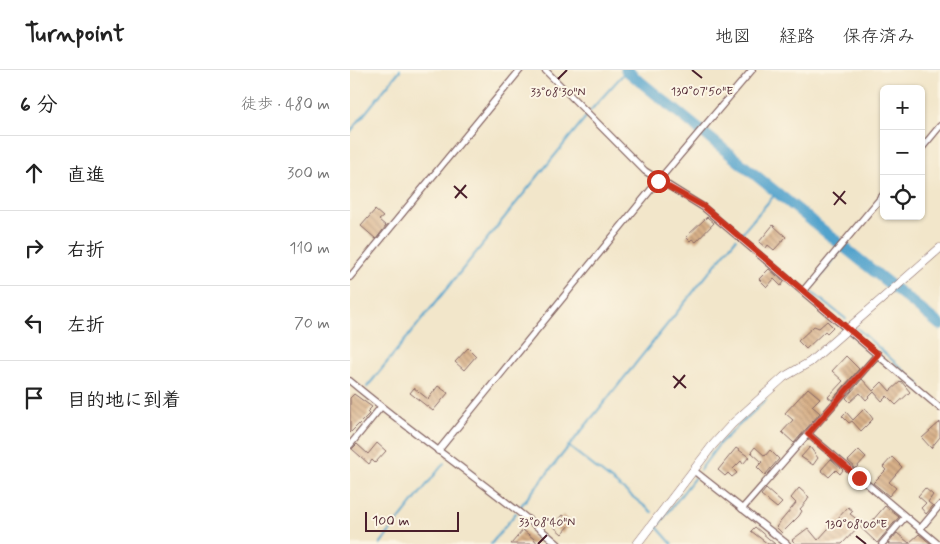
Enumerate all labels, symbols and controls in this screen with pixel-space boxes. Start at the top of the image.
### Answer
text: Turnpoint [25,19,125,50]
text: 地図 [715,25,751,49]
text: 経路 [779,25,815,49]
text: 保存済み [843,25,915,49]
text: 130°07'50"E [671,84,733,100]
text: 33°08'30"N [530,85,586,101]
map controls [880,85,925,220]
button: + [880,85,925,130]
text: 6 分 [20,91,57,119]
text: 徒歩 · 480 m [241,94,330,115]
button: − [880,130,925,175]
icon: ahead [20,159,48,187]
text: 直進 [67,163,105,188]
text: 300 m [287,163,330,184]
route start [647,170,670,193]
button: locate [880,175,925,220]
icon: right [20,234,48,262]
text: 右折 [67,238,105,263]
text: 110 m [289,238,330,259]
icon: left [20,309,48,337]
text: 左折 [67,313,105,338]
text: 70 m [294,313,330,334]
icon: arrive [20,384,48,412]
text: 目的地に到着 [67,388,181,413]
route end [848,467,871,490]
scale bar [365,509,459,532]
text: 100 m [372,512,410,530]
text: 33°08'40"N [519,515,575,531]
text: 130°08'00"E [825,517,887,533]

